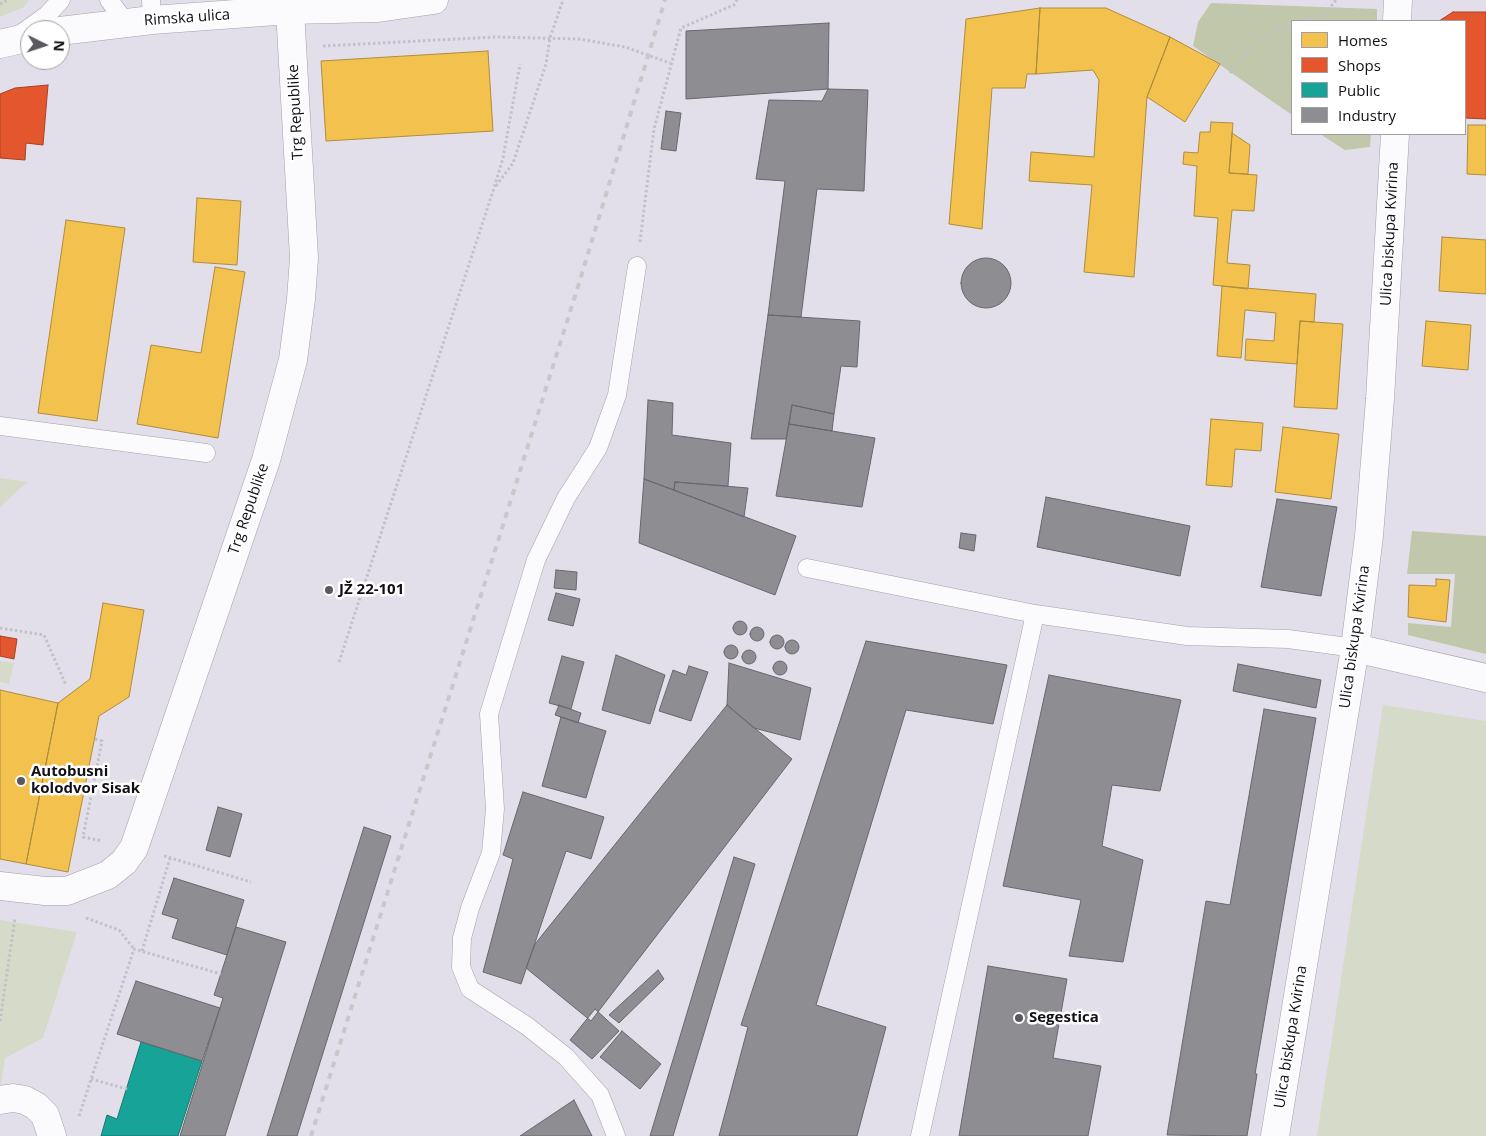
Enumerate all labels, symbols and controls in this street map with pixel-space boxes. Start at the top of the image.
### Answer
street label: Rimska ulica [143,6,231,30]
north arrow [20,20,70,70]
legend [1291,20,1466,135]
text: Homes [1338,30,1388,50]
text: N [50,40,69,52]
text: Shops [1338,55,1381,75]
street label: Trg Republike [285,64,307,160]
text: Public [1338,80,1380,100]
text: Industry [1338,105,1396,125]
street label: Ulica biskupa Kvirina [1377,161,1403,307]
street label: Trg Republike [225,461,273,557]
street label: Ulica biskupa Kvirina [1336,564,1374,710]
place label: JŽ 22-101 [339,581,404,599]
marker: JŽ 22-101 [323,584,335,596]
place label: Autobusni kolodvor Sisak [31,763,140,798]
marker: Autobusni kolodvor Sisak [15,775,27,787]
street label: Ulica biskupa Kvirina [1271,964,1311,1110]
place label: Segestica [1029,1009,1099,1027]
marker: Segestica [1013,1012,1025,1024]

